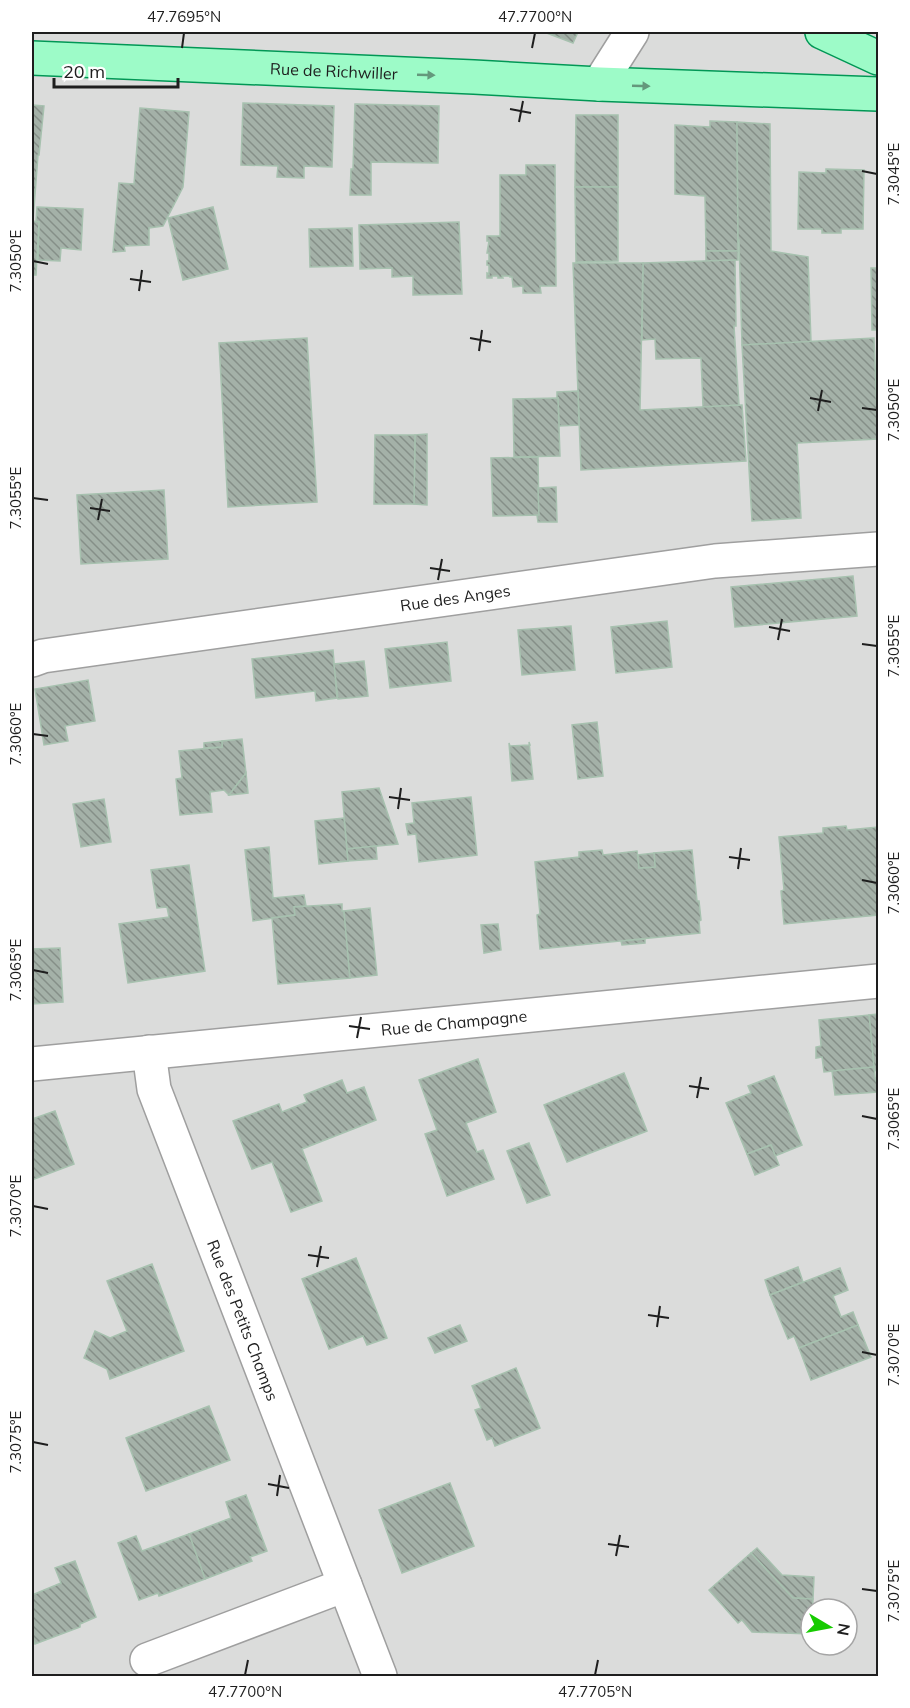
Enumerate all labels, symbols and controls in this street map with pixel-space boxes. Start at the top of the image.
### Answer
text: 47.7695°N [147,7,221,26]
text: 47.7700°N [498,7,572,26]
scale bar [54,51,178,89]
street label: Rue de Richwiller [269,58,398,84]
text: 20 m [63,60,105,83]
one-way arrow [416,70,435,79]
one-way arrow [632,81,651,90]
text: 7.3045°E [884,142,903,205]
text: 7.3050°E [6,229,25,292]
text: 7.3050°E [884,378,903,441]
text: 7.3055°E [6,466,25,529]
street label: Rue des Anges [399,580,512,615]
text: 7.3055°E [884,614,903,677]
text: 7.3060°E [6,702,25,765]
text: 7.3060°E [884,851,903,914]
text: 7.3065°E [6,938,25,1001]
street label: Rue de Champagne [380,1005,528,1040]
text: 7.3065°E [884,1087,903,1150]
text: 7.3070°E [6,1174,25,1237]
street label: Rue des Petits Champs [203,1237,283,1404]
text: 7.3070°E [884,1323,903,1386]
text: 7.3075°E [6,1410,25,1473]
text: 7.3075°E [884,1559,903,1622]
north arrow [799,1597,859,1657]
text: N [833,1622,855,1637]
text: 47.7700°N [208,1682,282,1701]
text: 47.7705°N [558,1682,632,1701]

